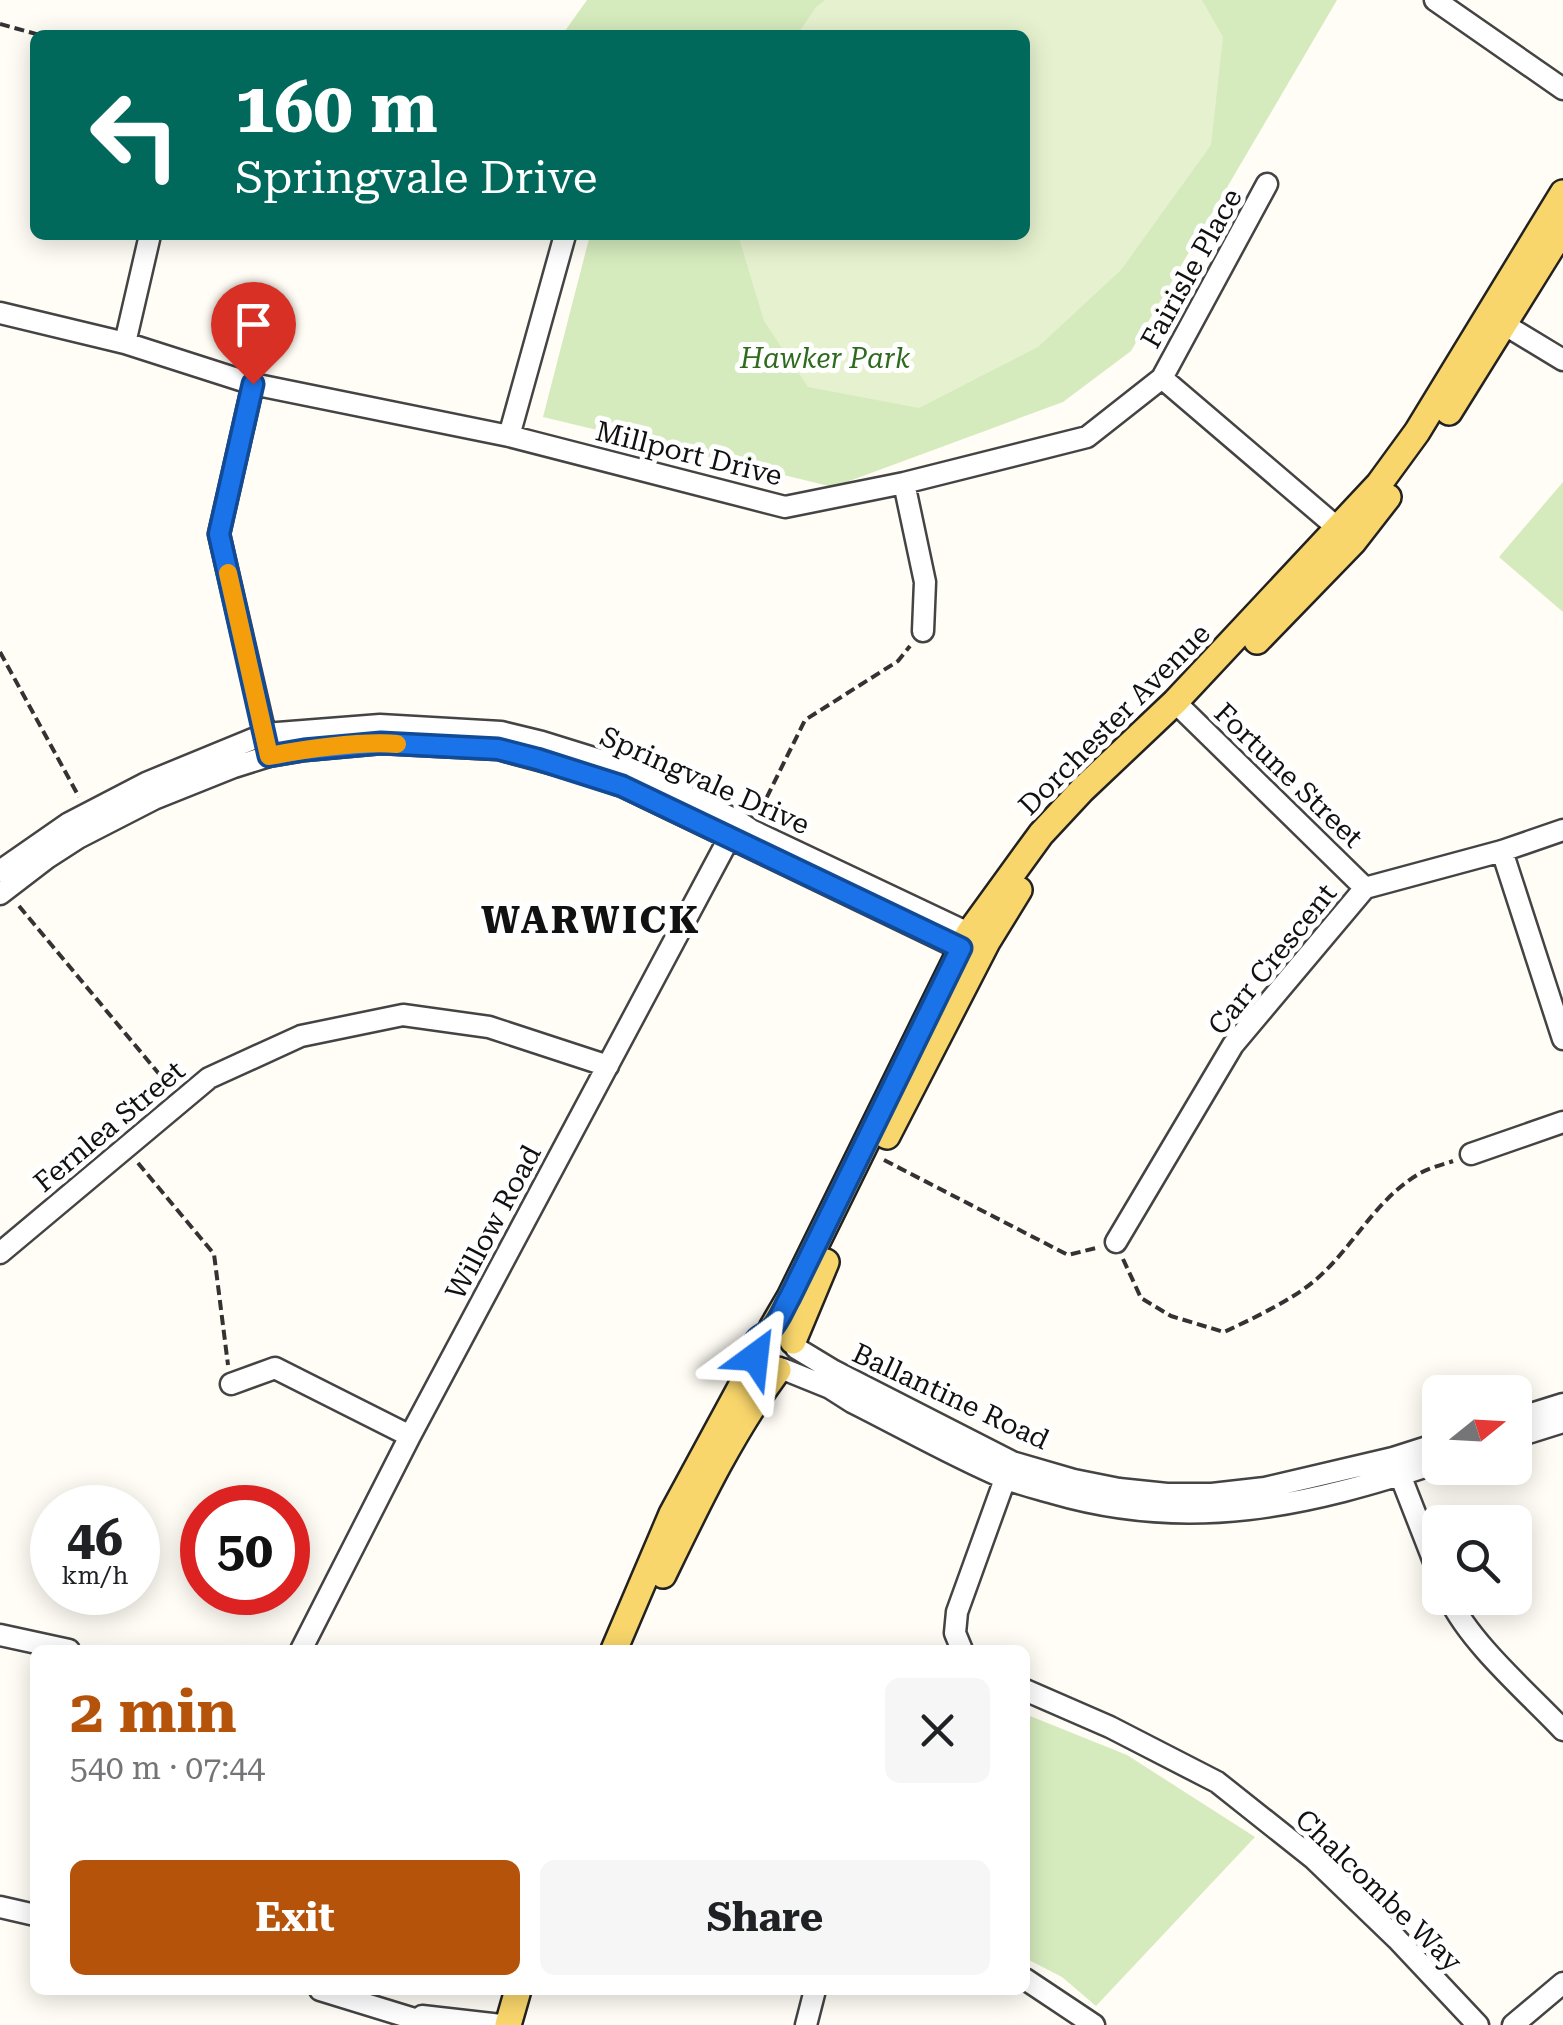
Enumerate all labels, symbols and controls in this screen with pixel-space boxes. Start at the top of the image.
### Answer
text: 160 m [235,67,438,149]
icon: left [70,70,200,200]
text: Springvale Drive [235,151,597,204]
street label: Fairisle Place [1134,183,1249,354]
pin [211,282,296,385]
icon: arrive [226,297,281,352]
park label: Hawker Park [739,342,911,375]
street label: Millport Drive [592,414,786,493]
street label: Dorchester Avenue [1012,617,1217,822]
street label: Fortune Street [1208,696,1370,854]
street label: Springvale Drive [595,720,815,841]
street label: Carr Crescent [1201,877,1343,1042]
district label: WARWICK [481,898,701,942]
street label: Fernlea Street [27,1054,191,1199]
street label: Willow Road [439,1139,548,1305]
position arrow [703,1305,807,1409]
street label: Ballantine Road [847,1336,1054,1456]
north arrow [1422,1375,1532,1485]
map controls [1422,1375,1532,1615]
speed limit sign: 50 [180,1485,310,1615]
button: search [1422,1505,1532,1615]
text: 46 [67,1509,123,1567]
text: km/h [62,1561,128,1590]
text: 2 min [70,1676,237,1747]
button: close [885,1678,990,1783]
text: 540 m · 07:44 [70,1749,265,1787]
street label: Chalcombe Way [1289,1803,1469,1979]
button: Exit [70,1860,520,1975]
button: Share [540,1860,990,1975]

